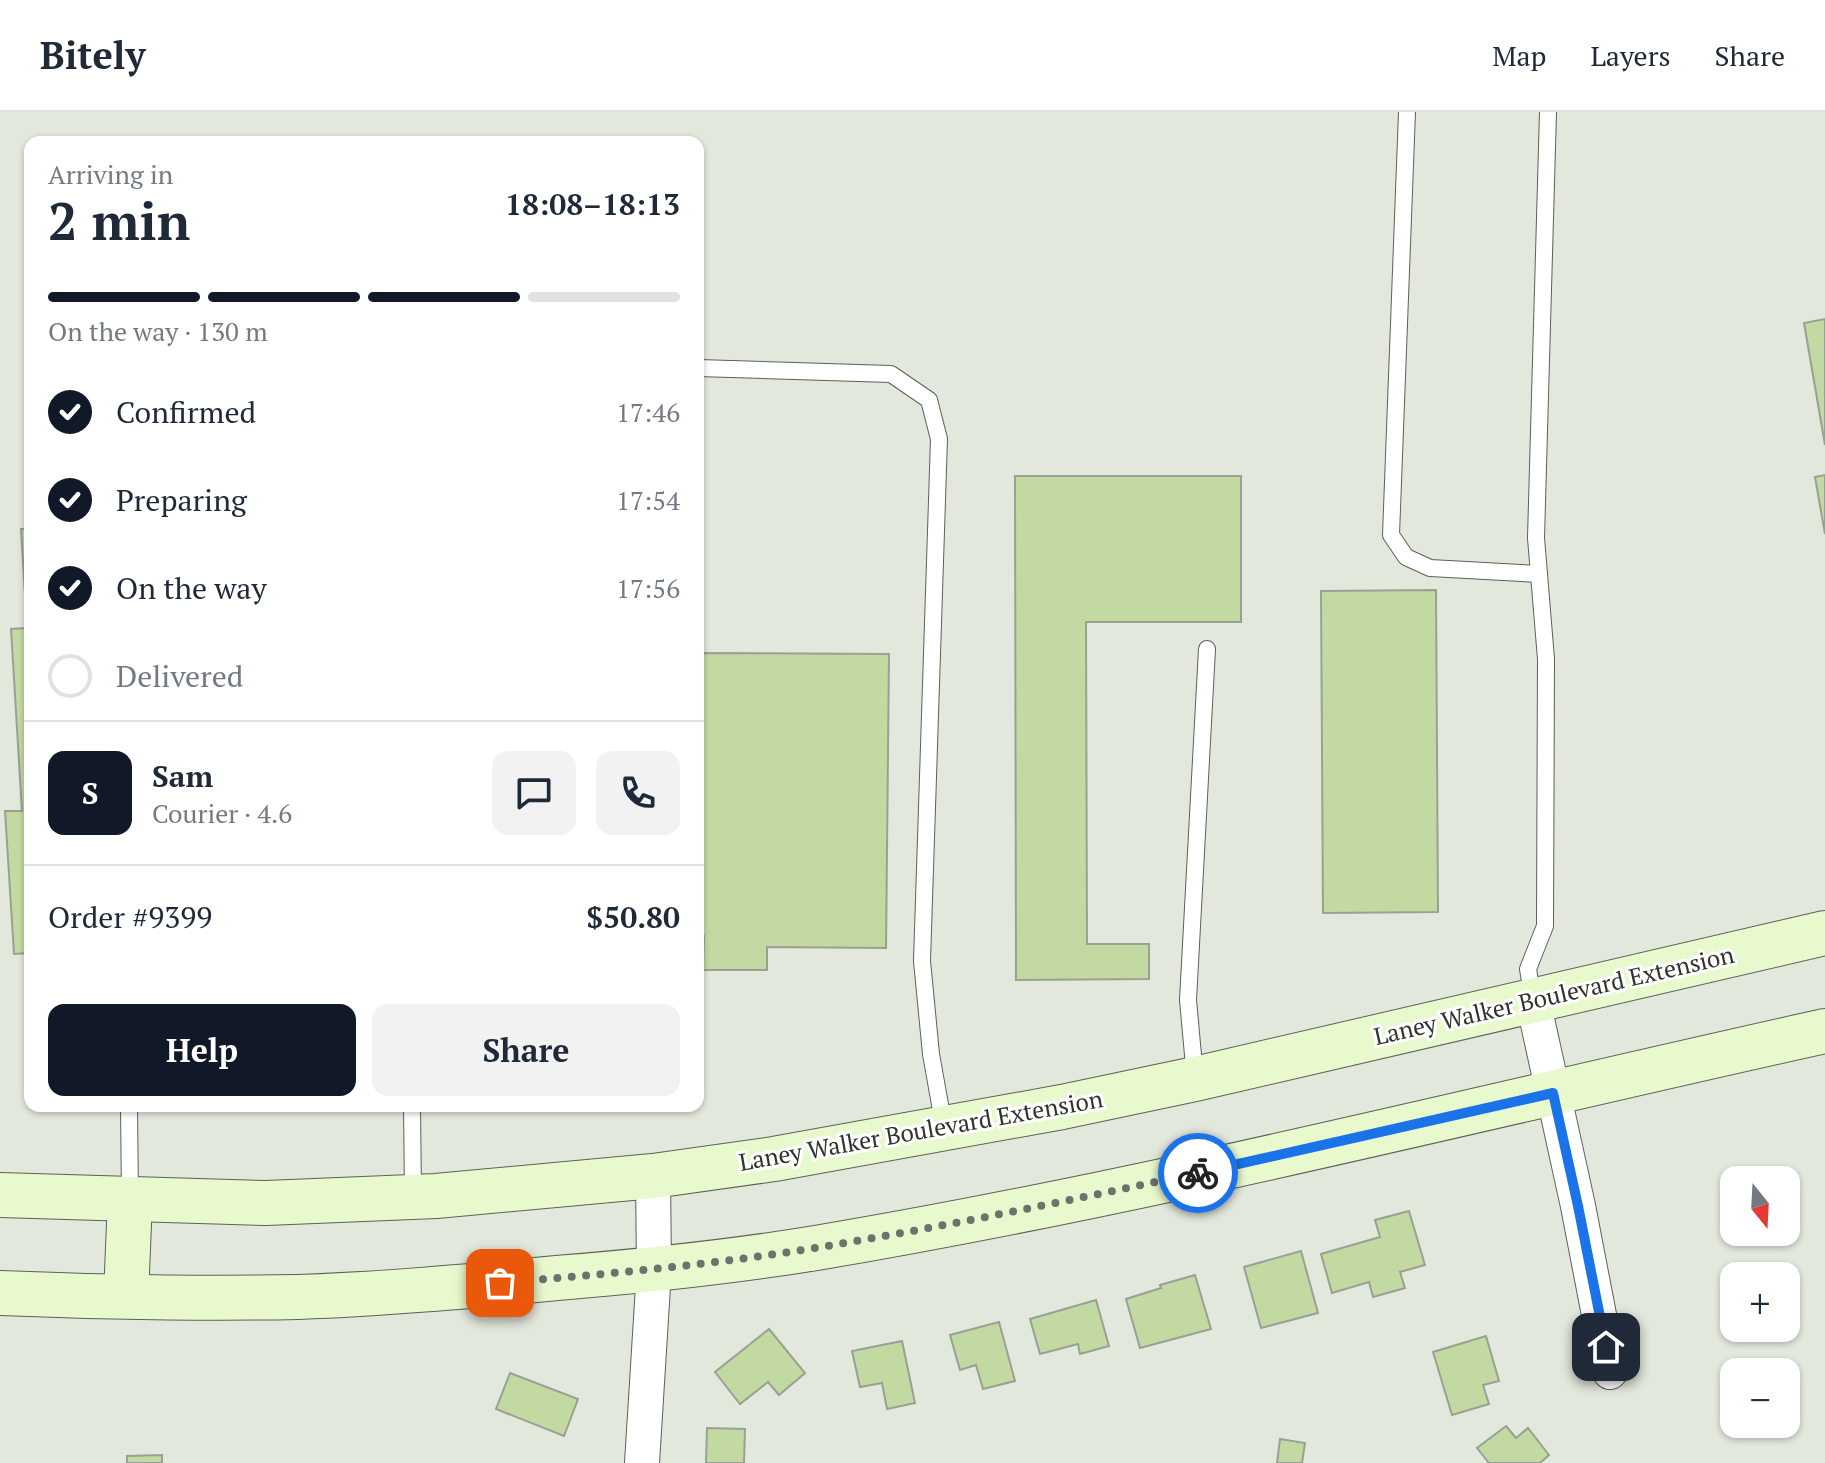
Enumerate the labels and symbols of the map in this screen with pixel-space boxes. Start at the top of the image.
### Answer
street label: Laney Walker Boulevard Extension [1371,938,1737,1052]
street label: Laney Walker Boulevard Extension [737,1082,1105,1178]
courier [1158,1133,1238,1213]
north arrow [1720,1166,1800,1246]
pin [466,1249,534,1317]
pin [1572,1313,1640,1381]

